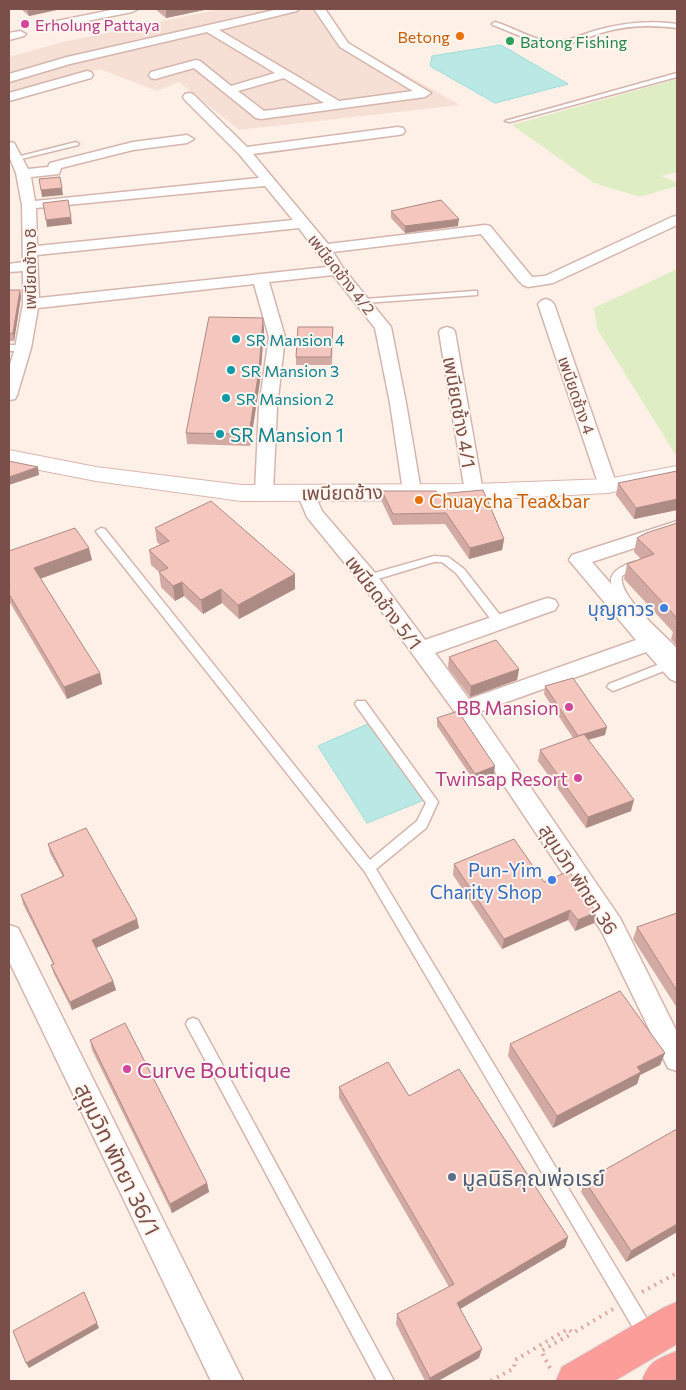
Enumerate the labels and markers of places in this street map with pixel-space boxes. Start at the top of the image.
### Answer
place label: Erholung Pattaya [35,15,160,34]
marker: Erholung Pattaya [19,18,31,30]
place label: Betong [398,27,450,46]
marker: Betong [454,30,466,42]
place label: Batong Fishing [520,32,628,51]
marker: Batong Fishing [504,35,516,47]
place label: SR Mansion 4 [246,330,345,349]
marker: SR Mansion 4 [230,333,242,345]
place label: SR Mansion 3 [241,361,339,380]
marker: SR Mansion 3 [225,364,237,376]
place label: SR Mansion 2 [236,389,334,408]
marker: SR Mansion 2 [220,392,232,404]
place label: SR Mansion 1 [230,423,344,446]
marker: SR Mansion 1 [214,428,226,440]
place label: Chuaycha Tea&bar [429,489,590,512]
marker: Chuaycha Tea&bar [413,494,425,506]
place label: บุญถาวร [587,597,654,621]
marker: บุญถาวร [658,602,670,614]
place label: BB Mansion [456,696,559,719]
marker: BB Mansion [563,701,575,713]
place label: Twinsap Resort [435,767,568,790]
marker: Twinsap Resort [572,772,584,784]
place label: Pun-Yim Charity Shop [430,858,542,903]
marker: Pun-Yim Charity Shop [546,874,558,886]
place label: Curve Boutique [137,1056,291,1083]
marker: Curve Boutique [121,1063,133,1075]
place label: มูลนิธิคุณพ่อเรย์ [462,1164,605,1192]
marker: มูลนิธิคุณพ่อเรย์ [446,1171,458,1183]

